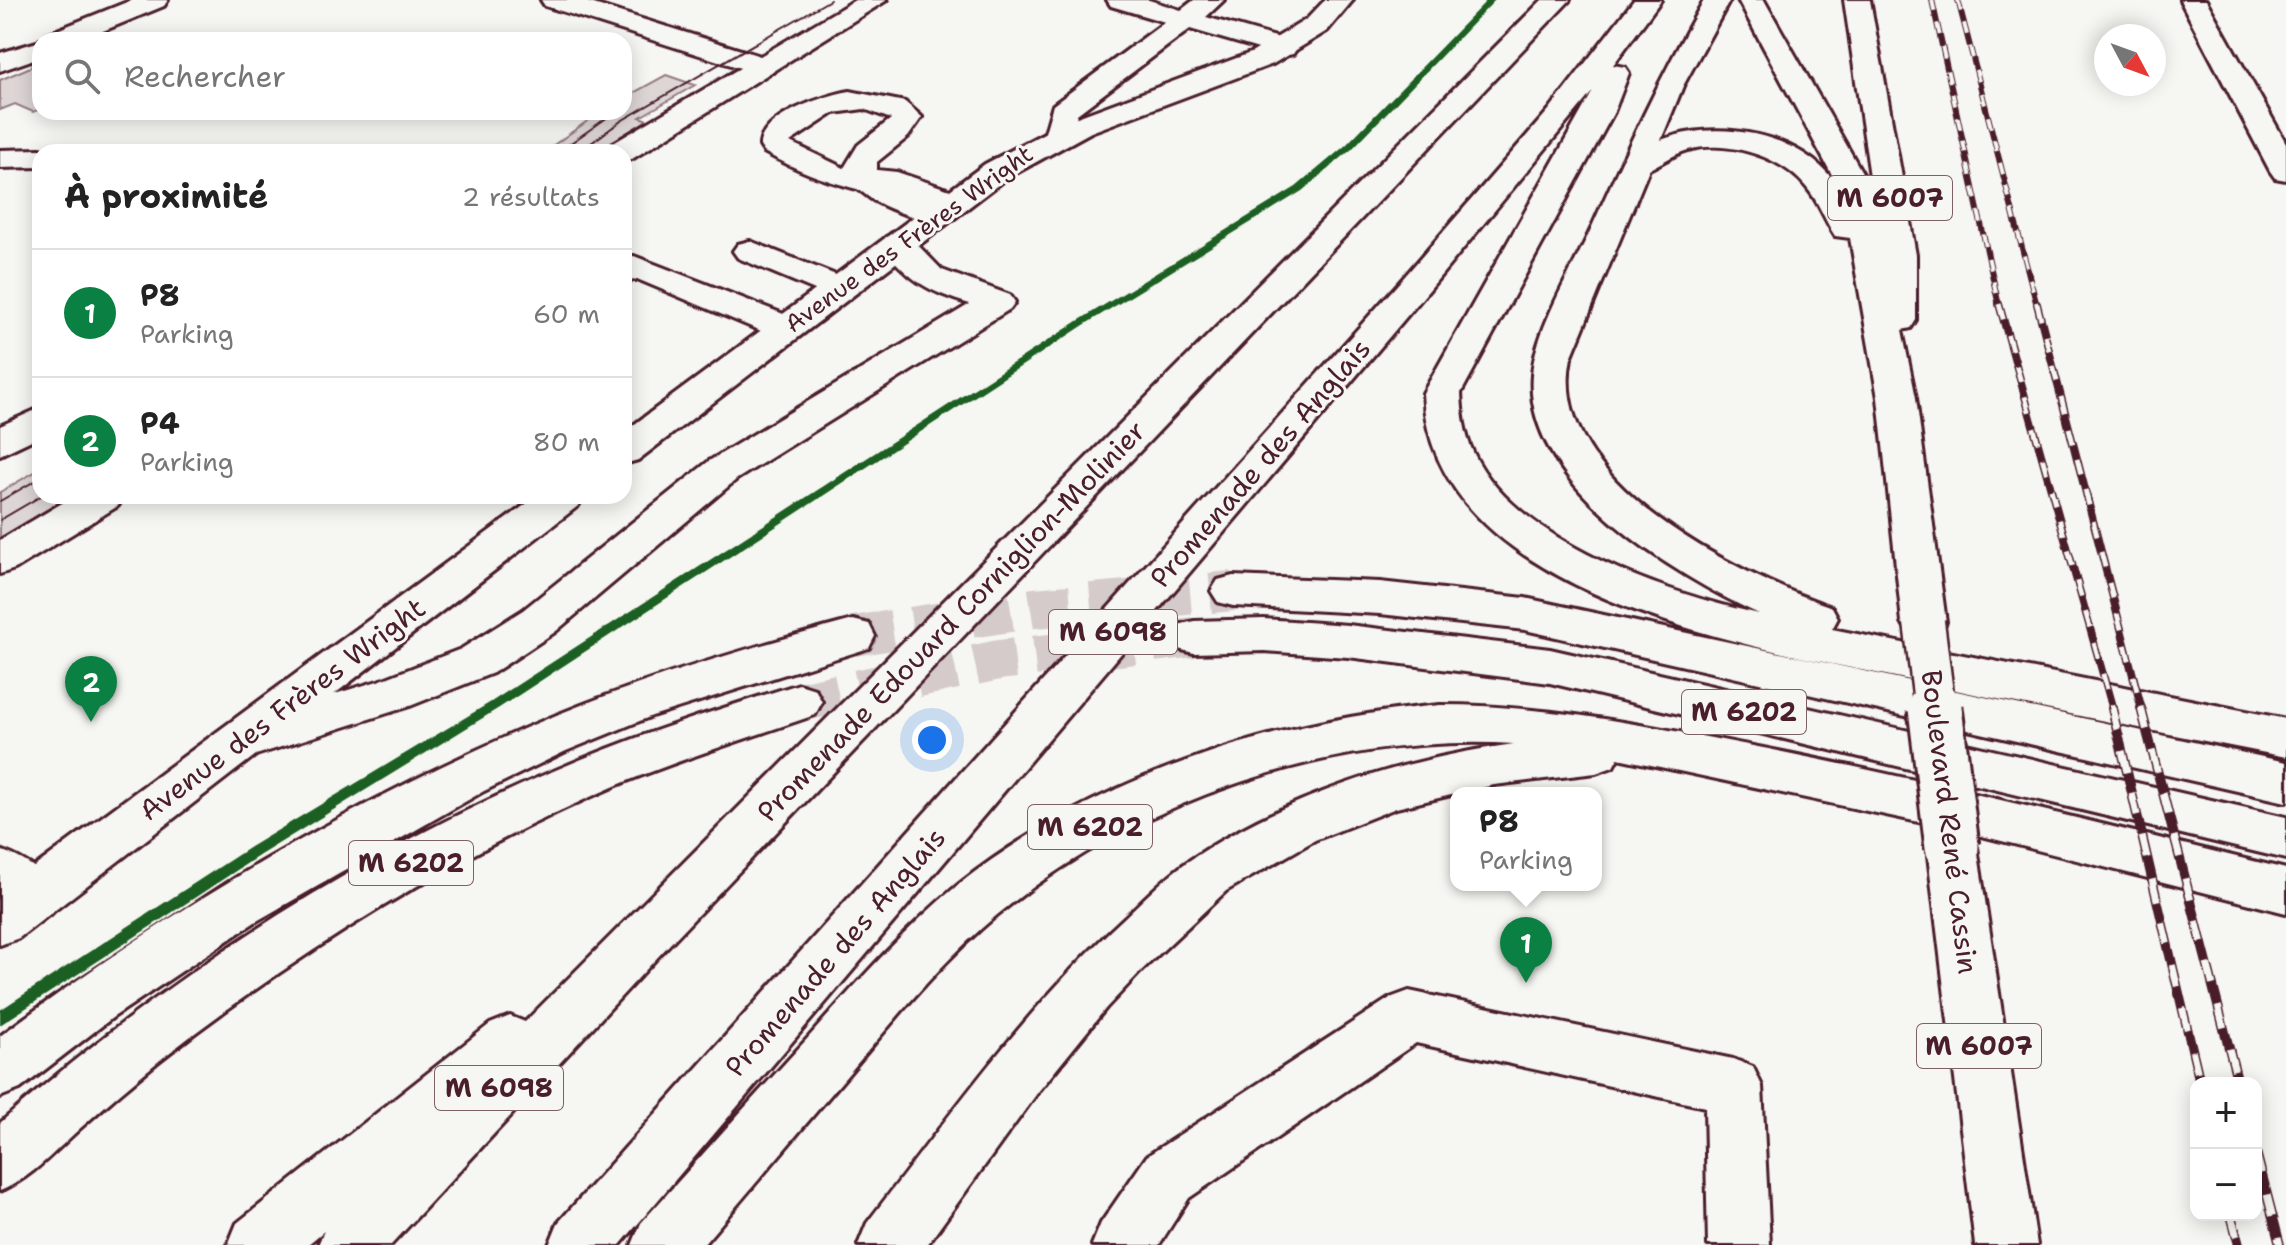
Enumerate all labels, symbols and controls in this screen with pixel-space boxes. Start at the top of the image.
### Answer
north arrow [2094,24,2166,96]
search box [32,32,632,120]
icon: search [60,54,104,98]
text: Rechercher [124,56,286,97]
street label: Avenue des Frères Wright [779,138,1039,340]
text: À proximité [64,173,268,219]
road number: M 6007 [1828,176,1952,220]
text: 2 résultats [462,179,600,214]
text: P8 [140,275,180,316]
text: 1 [84,296,96,331]
text: 60 m [533,296,600,331]
text: Parking [140,316,234,351]
street label: Promenade des Anglais [1141,330,1379,596]
text: P4 [140,403,180,444]
street label: Promenade Edouard Corniglion-Molinier [748,412,1154,830]
text: 2 [81,424,99,459]
text: 80 m [533,424,600,459]
text: Parking [140,444,234,479]
street label: Avenue des Frères Wright [131,589,433,829]
road number: M 6098 [1049,610,1177,654]
pin: 2 [65,656,117,722]
street label: Boulevard René Cassin [1912,668,1988,976]
road number: M 6202 [1682,690,1806,734]
your location [912,720,952,760]
popup [1450,787,1602,891]
text: P8 [1479,801,1519,842]
road number: M 6202 [1028,805,1152,849]
street label: Promenade des Anglais [716,819,954,1085]
road number: M 6202 [349,841,473,885]
text: Parking [1479,842,1573,877]
pin: 1 [1500,917,1552,983]
road number: M 6007 [1917,1024,2041,1068]
road number: M 6098 [435,1066,563,1110]
map controls [2190,1077,2262,1221]
button: + [2190,1077,2262,1149]
button: − [2190,1149,2262,1221]

